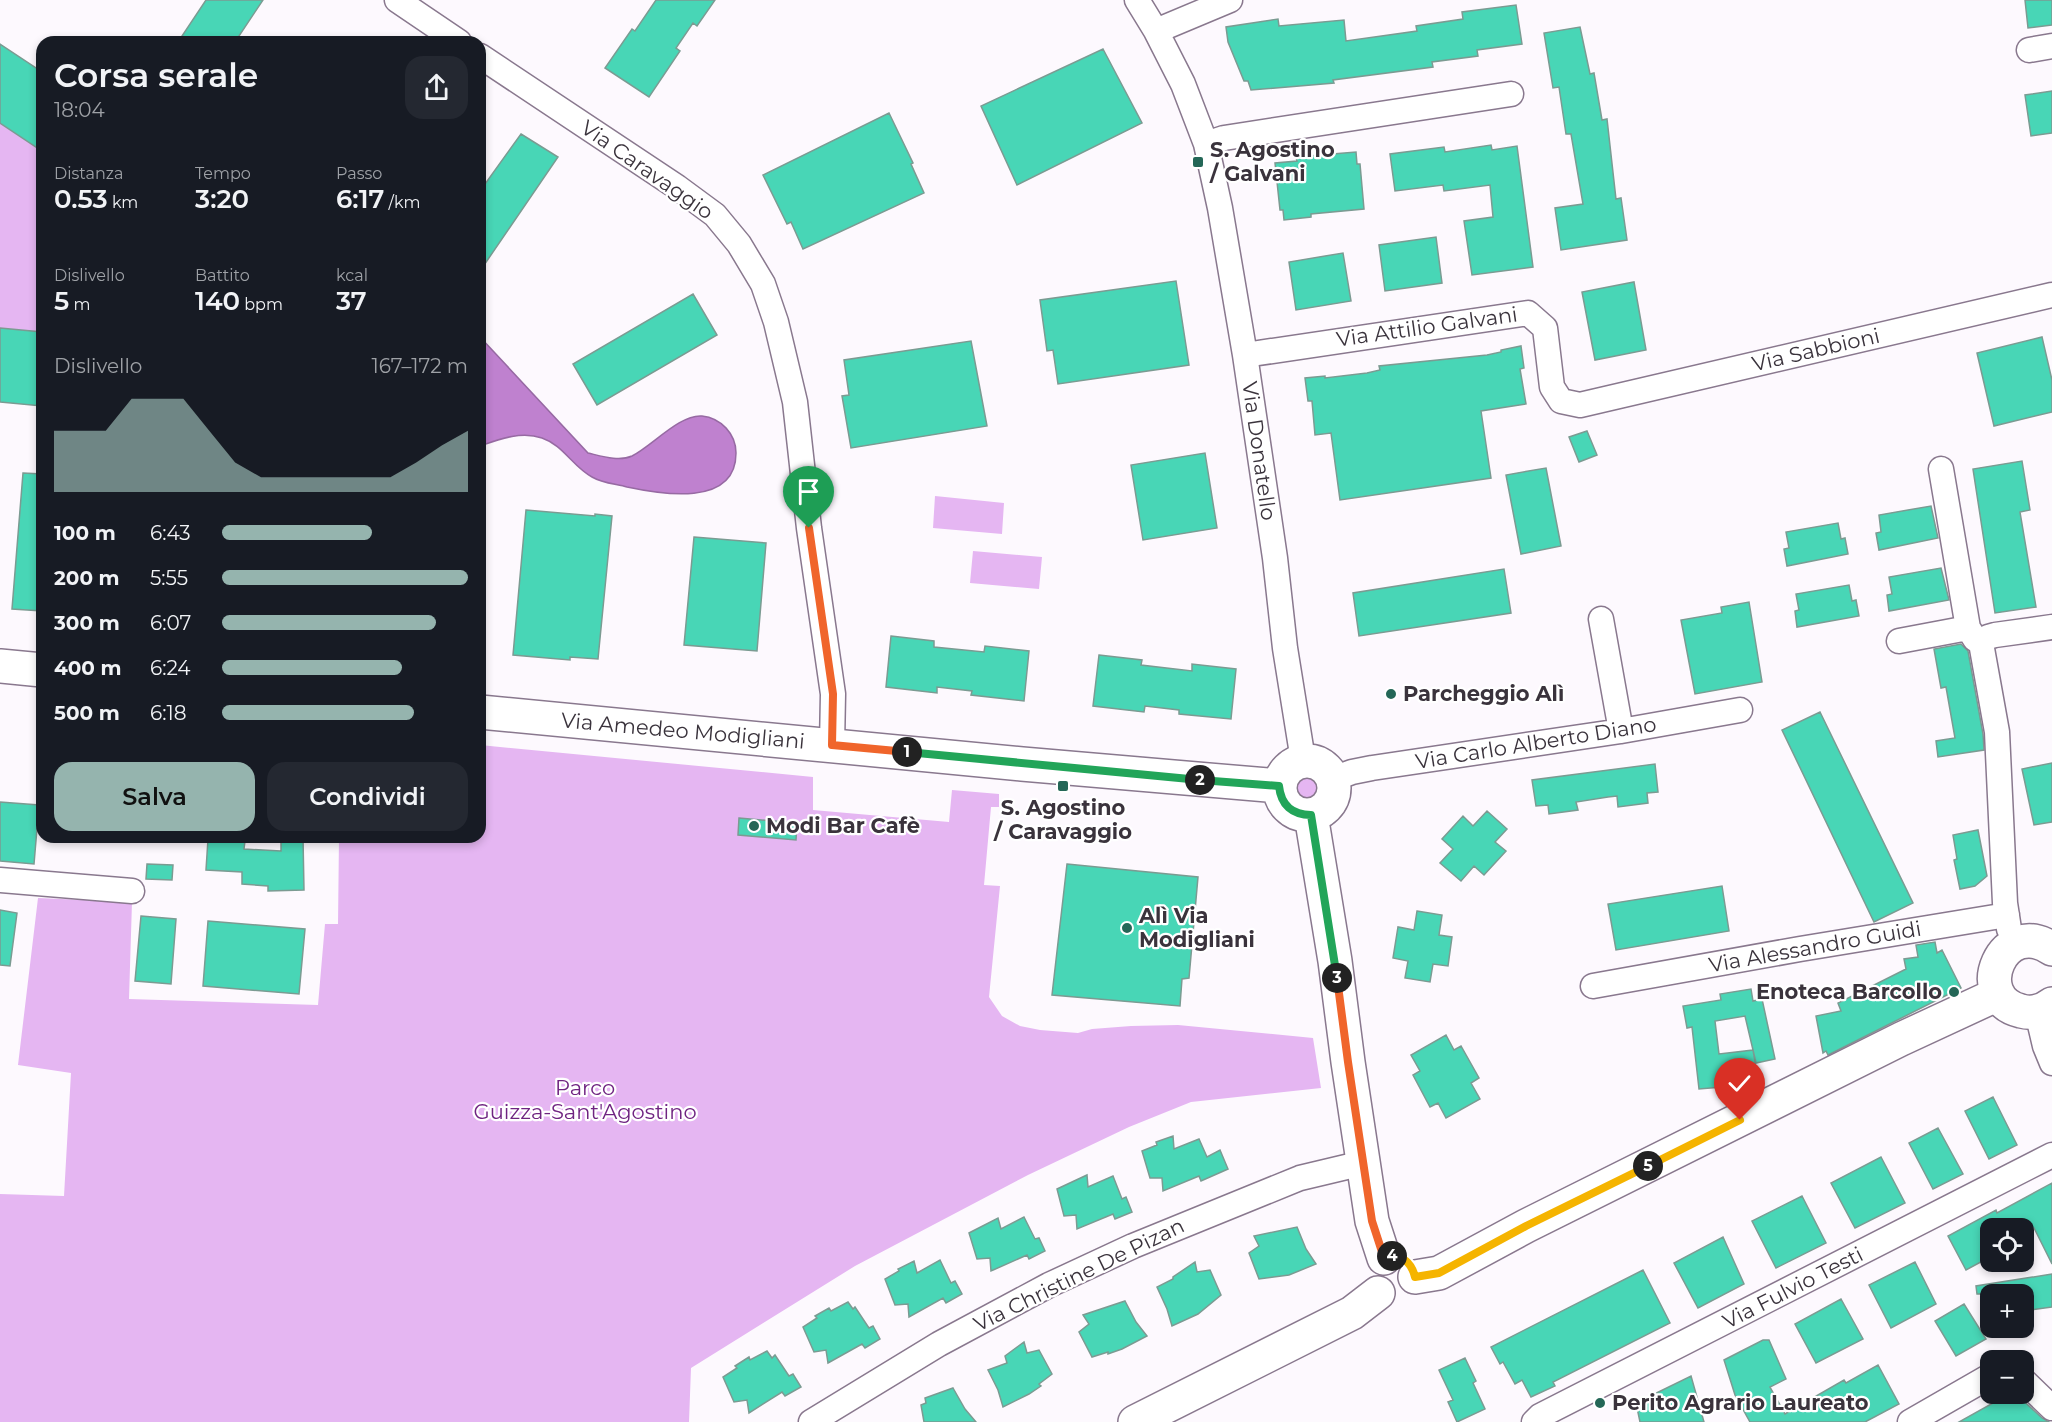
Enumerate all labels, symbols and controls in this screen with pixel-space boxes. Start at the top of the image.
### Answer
text: Corsa serale [54,55,258,95]
button: share [405,56,468,119]
text: 18:04 [54,98,105,122]
street label: Via Caravaggio [576,115,718,224]
place label: S. Agostino / Galvani [1209,137,1335,186]
marker: S. Agostino / Galvani [1191,155,1205,169]
text: Distanza [54,164,123,183]
text: Tempo [195,164,251,183]
text: Passo [336,164,382,183]
text: 0.53 [54,183,108,215]
text: 3:20 [195,183,249,215]
text: 6:17 [336,183,384,215]
text: km [108,193,138,212]
text: /km [384,193,420,212]
text: Dislivello [54,266,125,285]
text: Battito [195,266,250,285]
text: kcal [336,266,368,285]
text: 5 [54,285,69,317]
text: 140 [195,285,240,317]
text: 37 [336,285,367,317]
text: m [69,295,90,314]
text: bpm [240,295,283,314]
street label: Via Attilio Galvani [1335,301,1519,352]
street label: Via Sabbioni [1750,323,1882,376]
text: Dislivello [54,354,142,378]
text: 167–172 m [372,354,468,378]
street label: Via Donatello [1237,380,1282,522]
pin [783,466,834,528]
icon: arrive [792,475,825,508]
text: 100 m [54,521,116,545]
text: 6:43 [150,521,191,545]
text: 200 m [54,566,120,590]
text: 5:55 [150,566,188,590]
text: 300 m [54,611,120,635]
text: 6:07 [150,611,191,635]
text: 400 m [54,656,122,680]
text: 6:24 [150,656,191,680]
place label: Parcheggio Alì [1403,681,1564,706]
marker: Parcheggio Alì [1384,687,1398,701]
text: 500 m [54,701,120,725]
text: 6:18 [150,701,186,725]
street label: Via Amedeo Modigliani [560,707,806,754]
street label: Via Carlo Alberto Diano [1414,711,1658,774]
pin: 1 [892,737,922,767]
text: 1 [904,742,910,761]
button: Salva [54,762,255,831]
button: Condividi [267,762,468,831]
pin: 2 [1185,765,1215,795]
text: 2 [1195,770,1205,789]
marker: S. Agostino / Caravaggio [1056,779,1070,793]
place label: S. Agostino / Caravaggio [993,795,1132,844]
place label: Modi Bar Cafè [766,813,920,838]
marker: Modi Bar Cafè [747,819,761,833]
place label: Alì Via Modigliani [1138,903,1255,952]
street label: Via Alessandro Guidi [1707,916,1923,978]
marker: Alì Via Modigliani [1120,921,1134,935]
pin: 3 [1322,963,1352,993]
text: 3 [1332,968,1342,987]
place label: Enoteca Barcollo [1756,979,1942,1004]
marker: Enoteca Barcollo [1947,985,1961,999]
pin [1714,1058,1765,1120]
icon: check [1723,1067,1756,1100]
park label: Parco Guizza-Sant'Agostino [473,1075,697,1124]
pin: 5 [1633,1151,1663,1181]
text: 5 [1643,1156,1653,1175]
street label: Via Christine De Pizan [969,1213,1188,1336]
map controls [1980,1218,2034,1404]
button: locate [1980,1218,2034,1272]
pin: 4 [1377,1241,1407,1271]
street label: Via Fulvio Testi [1718,1241,1867,1334]
text: 4 [1386,1246,1398,1265]
button: + [1980,1284,2034,1338]
button: − [1980,1350,2034,1404]
place label: Perito Agrario Laureato [1612,1390,1869,1415]
marker: Perito Agrario Laureato [1593,1396,1607,1410]

